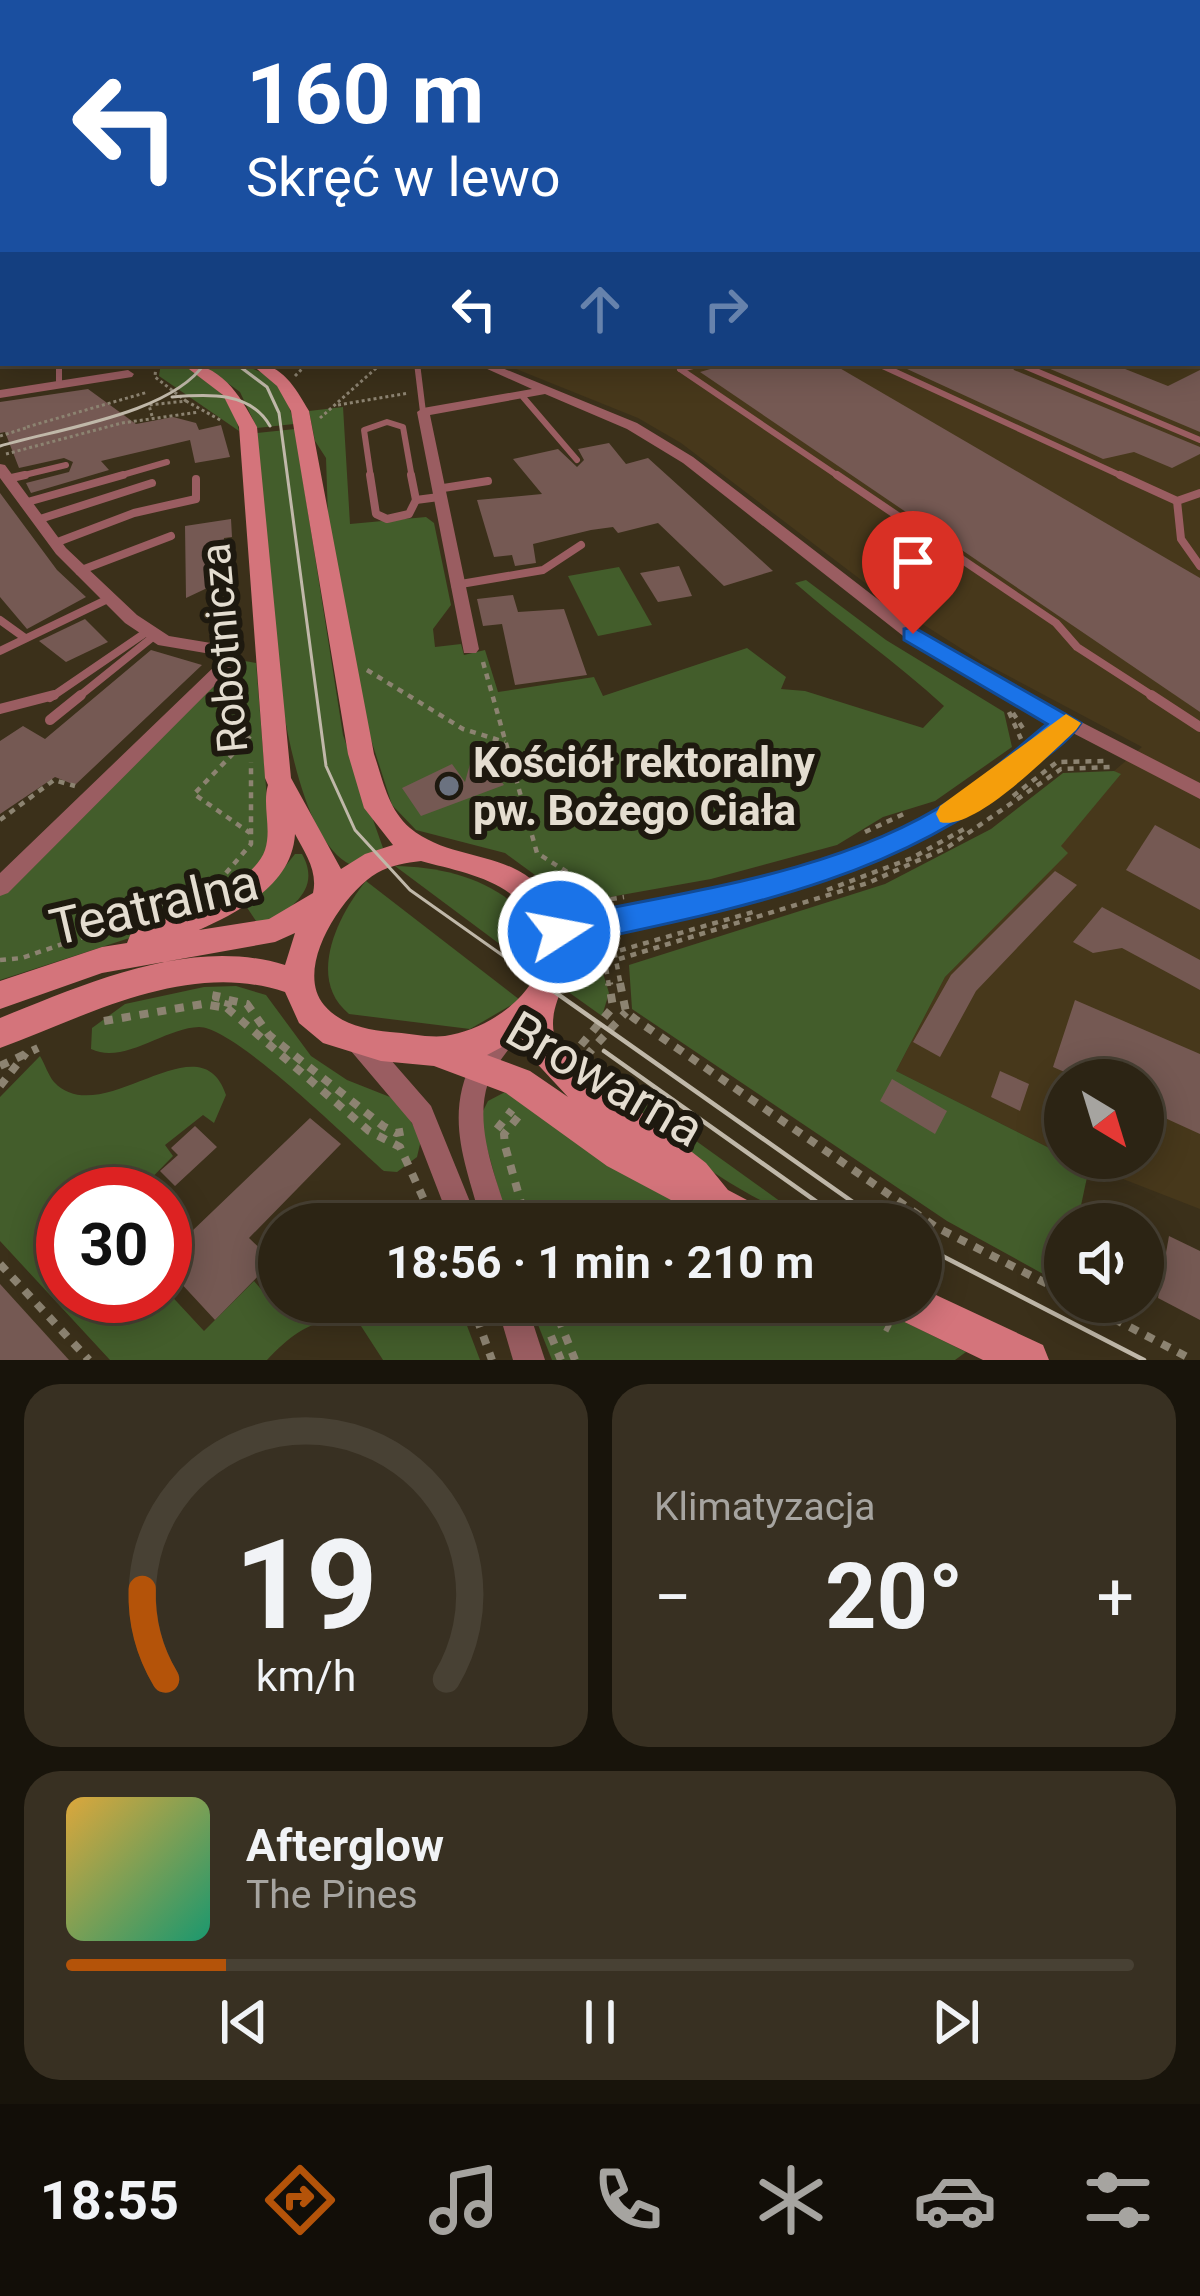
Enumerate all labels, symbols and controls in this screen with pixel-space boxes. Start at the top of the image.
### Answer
text: 160 m [246,45,484,144]
icon: left [48,48,204,204]
text: Skręć w lewo [246,146,561,209]
icon: left [441,276,507,342]
icon: ahead [567,276,633,342]
icon: right [693,276,759,342]
pin [862,511,964,634]
icon: arrive [880,529,946,595]
street label: Robotnicza [190,541,258,755]
place label: Kościół rektoralny pw. Bożego Ciała [473,738,816,835]
marker: Kościół rektoralny pw. Bożego Ciała [436,773,462,799]
street label: Teatralna [44,852,264,958]
position arrow [496,869,622,995]
street label: Browarna [496,999,714,1159]
north arrow [1044,1059,1164,1179]
map controls [1044,1059,1164,1323]
speed limit sign: 30 [36,1167,192,1323]
button: sound [1044,1203,1164,1323]
text: 18:56 · 1 min · 210 m [386,1236,814,1289]
text: Klimatyzacja [654,1484,876,1530]
text: 19 [234,1512,378,1658]
text: 20° [825,1545,963,1650]
text: − [654,1559,692,1636]
text: + [1097,1559,1134,1636]
text: km/h [256,1650,356,1700]
text: Afterglow [246,1819,444,1872]
text: The Pines [246,1872,418,1918]
icon: previous [211,1989,277,2055]
icon: pause [567,1989,633,2055]
icon: next [923,1989,989,2055]
icon: directions [258,2158,342,2242]
icon: music [422,2158,506,2242]
icon: phone [586,2158,670,2242]
icon: climate [749,2158,833,2242]
icon: car [913,2158,997,2242]
icon: filters [1076,2158,1160,2242]
text: 18:55 [40,2169,179,2232]

